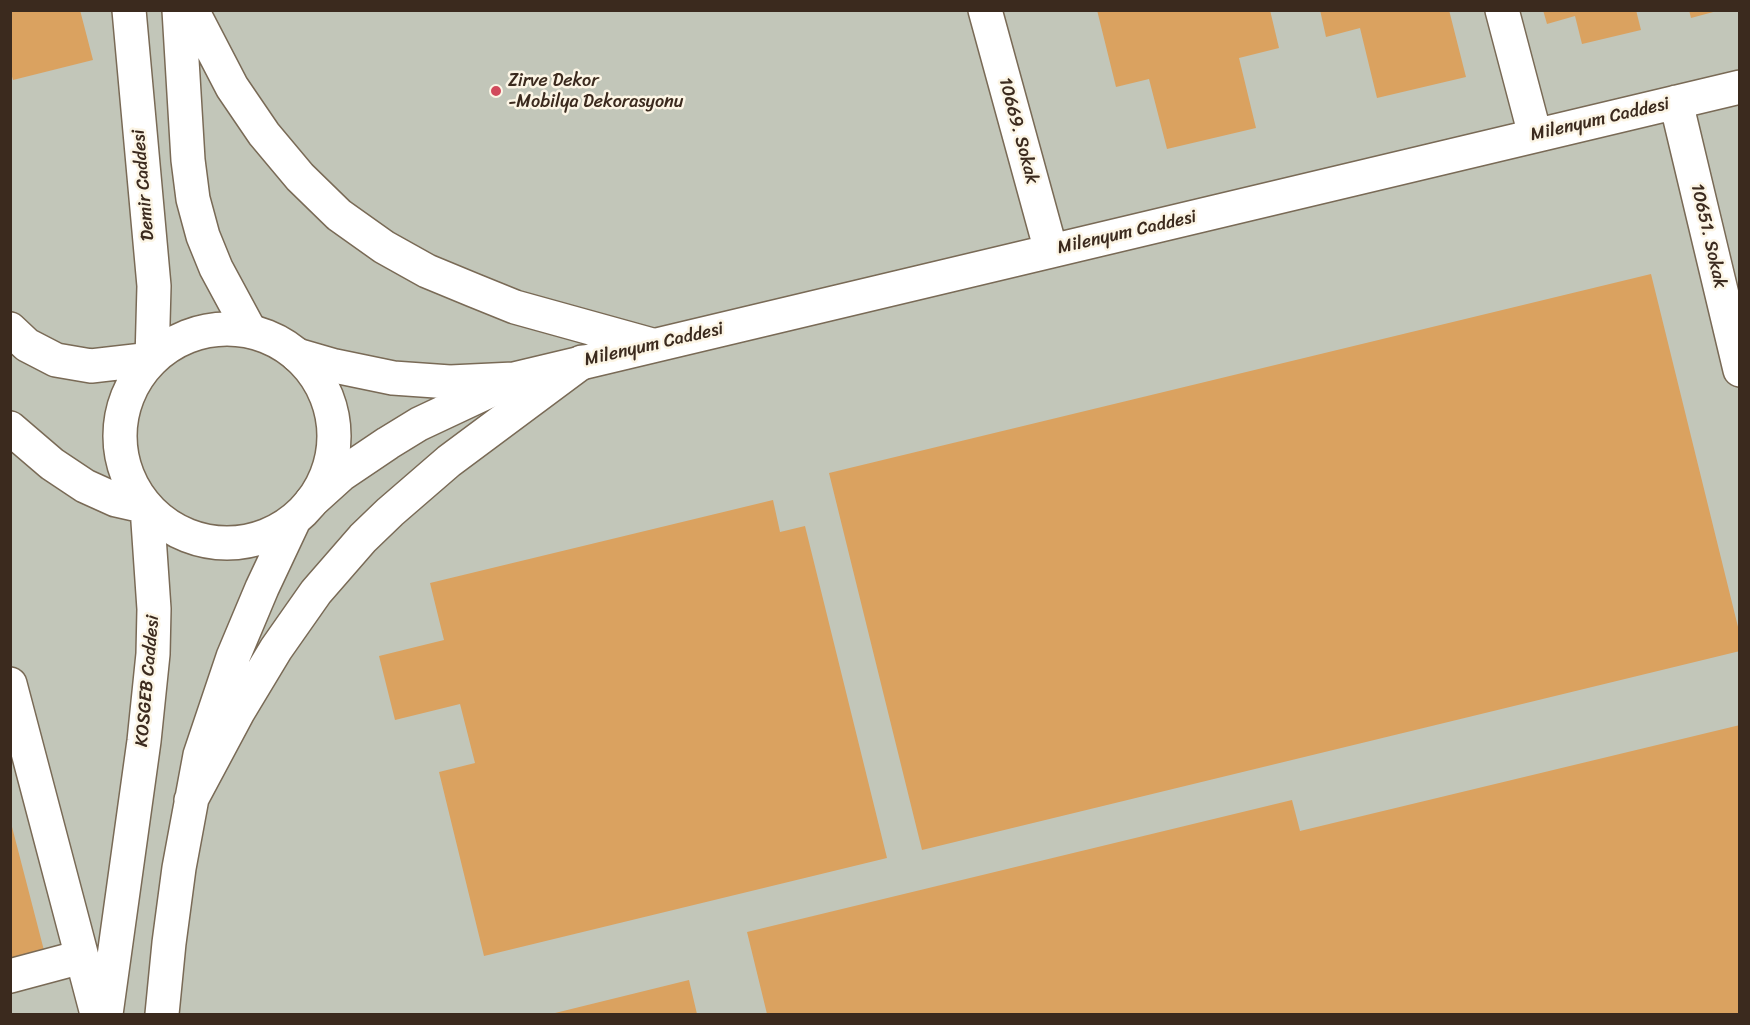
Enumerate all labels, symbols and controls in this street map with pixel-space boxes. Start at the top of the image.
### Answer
place label: Zirve Dekor -Mobilya Dekorasyonu [508,70,683,112]
street label: 10669. Sokak [993,75,1043,187]
marker: Zirve Dekor -Mobilya Dekorasyonu [489,84,503,98]
street label: Milenyum Caddesi [1528,94,1672,146]
street label: Demir Caddesi [128,128,160,242]
street label: 10651. Sokak [1685,182,1731,290]
street label: Milenyum Caddesi [1055,207,1199,259]
street label: Milenyum Caddesi [582,319,726,371]
street label: KOSGEB Caddesi [131,614,165,748]

